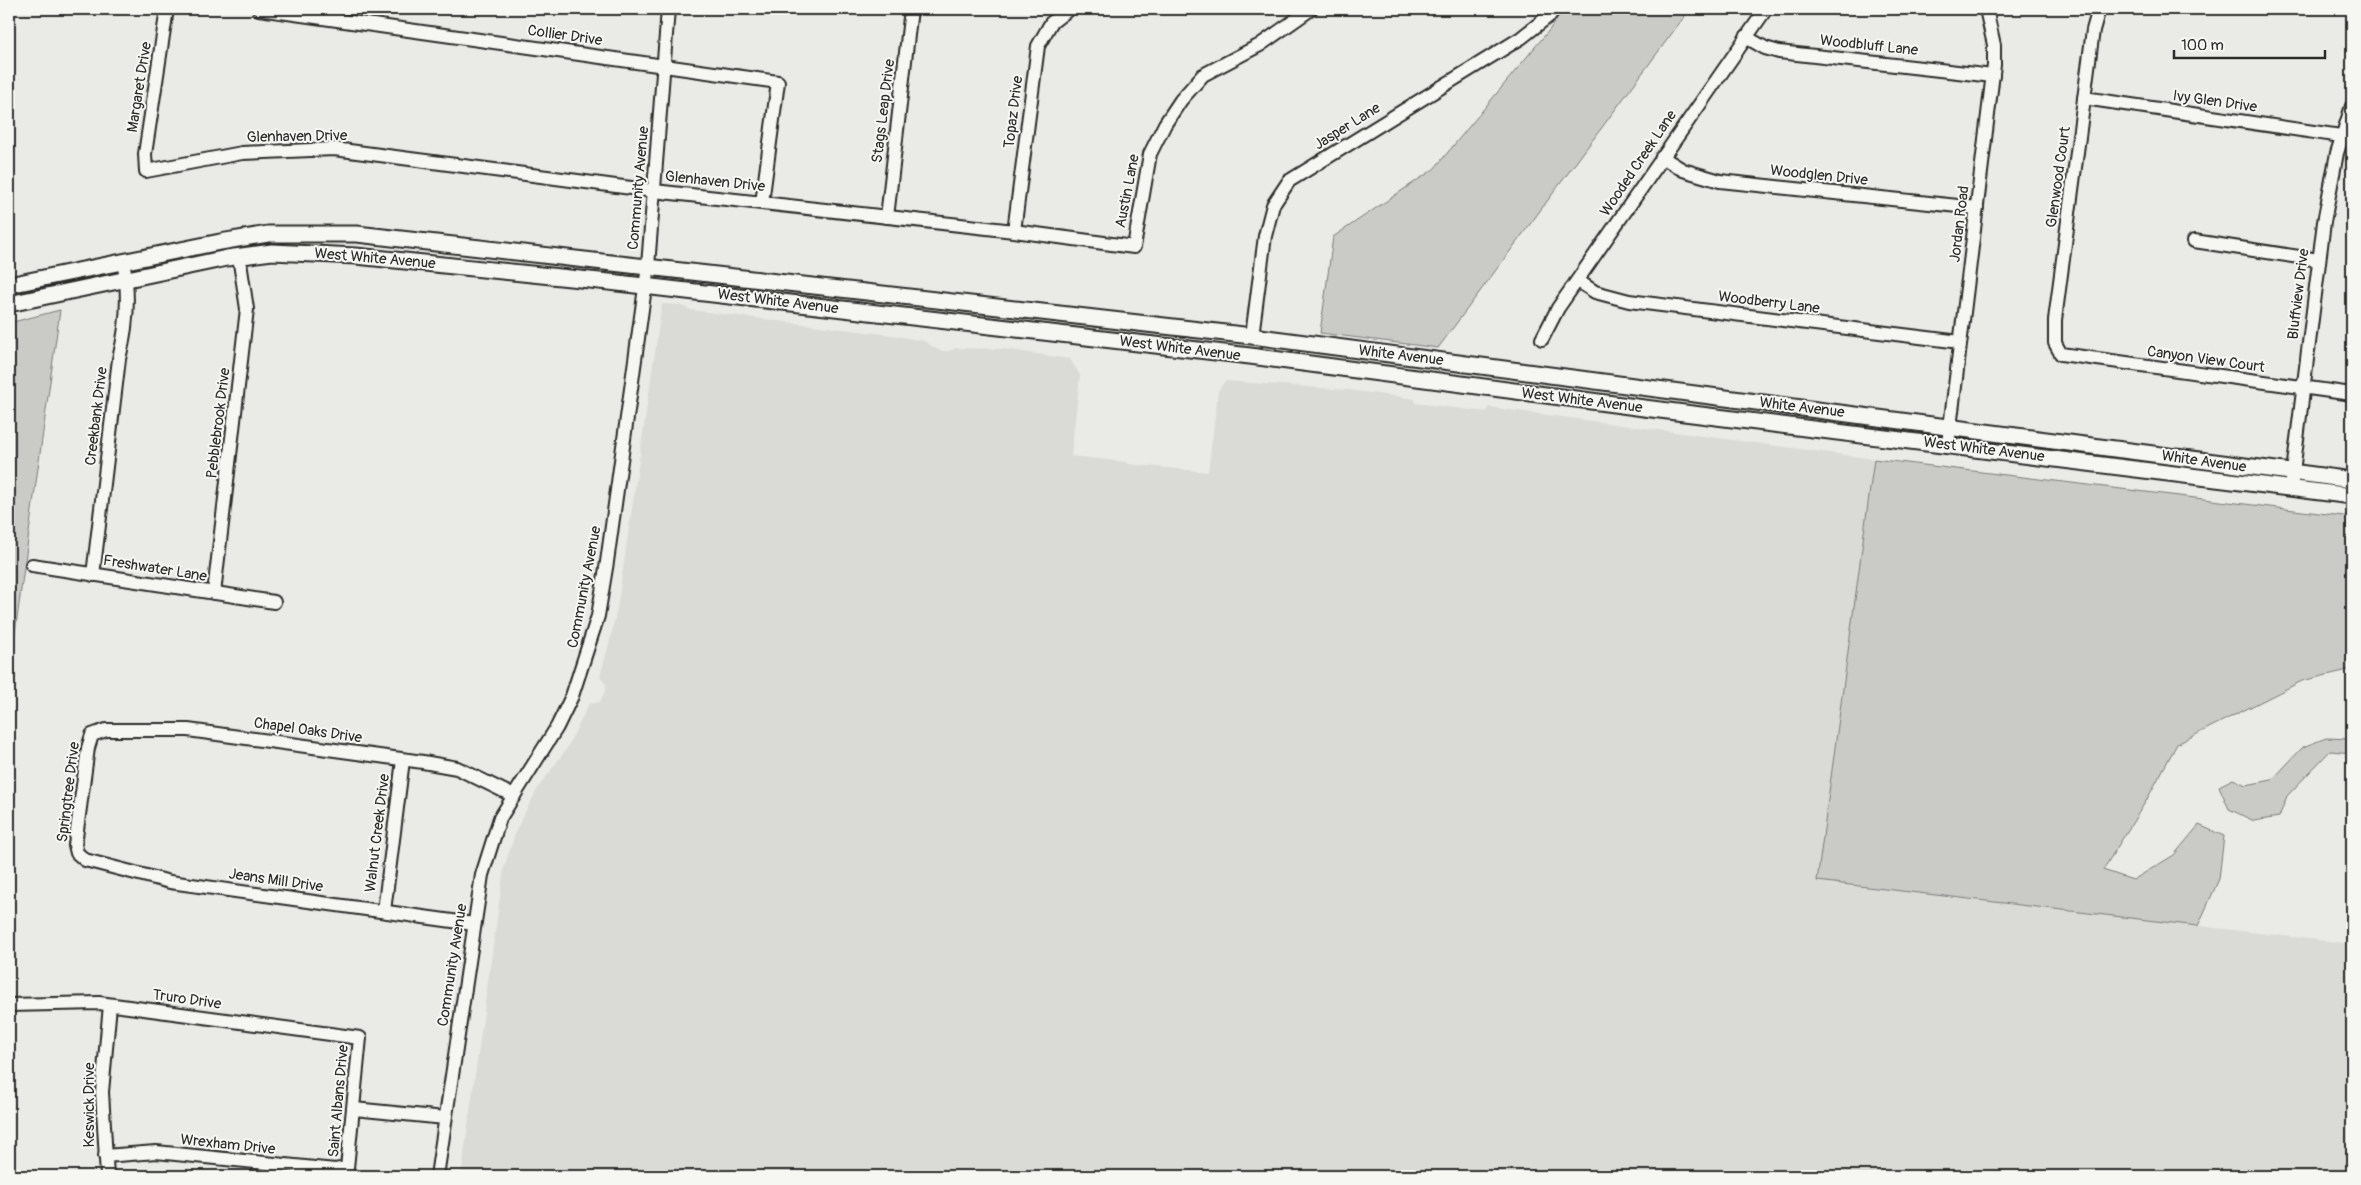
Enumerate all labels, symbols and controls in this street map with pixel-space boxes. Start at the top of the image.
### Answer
street label: Collier Drive [526,21,604,50]
scale bar [2174,28,2325,60]
street label: Woodbluff Lane [1819,31,1920,60]
text: 100 m [2181,36,2224,55]
street label: Margaret Drive [123,40,156,134]
street label: Stags Leap Drive [868,57,899,164]
street label: Topaz Drive [1000,74,1027,149]
street label: Ivy Glen Drive [2172,86,2259,117]
street label: Jasper Lane [1311,98,1385,154]
street label: Wooded Creek Lane [1596,106,1681,220]
street label: Glenwood Court [2042,124,2075,229]
street label: Community Avenue [624,125,653,251]
street label: Glenhaven Drive [247,126,348,147]
street label: Austin Lane [1111,152,1144,230]
street label: Woodglen Drive [1769,161,1869,190]
street label: Glenhaven Drive [664,167,767,196]
street label: Jordan Road [1945,185,1974,263]
street label: West White Avenue [314,244,437,273]
street label: Bluffview Drive [2283,247,2314,341]
street label: West White Avenue [716,285,840,318]
street label: Woodberry Lane [1717,287,1821,318]
street label: West White Avenue [1118,332,1242,365]
street label: White Avenue [1357,341,1445,370]
street label: Canyon View Court [2146,342,2267,377]
street label: Creekbank Drive [81,365,112,466]
street label: Pebblebrook Drive [202,366,235,480]
street label: West White Avenue [1520,384,1644,417]
street label: White Avenue [1758,393,1846,422]
street label: West White Avenue [1922,433,2046,466]
street label: White Avenue [2160,446,2248,477]
street label: Community Avenue [563,524,606,650]
street label: Freshwater Lane [102,551,209,586]
street label: Chapel Oaks Drive [252,713,364,748]
street label: Springtree Drive [53,740,84,843]
street label: Walnut Creek Drive [361,772,394,893]
street label: Jeans Mill Drive [227,864,325,897]
street label: Community Avenue [433,902,472,1028]
street label: Truro Drive [151,985,223,1014]
street label: Saint Albans Drive [324,1043,353,1158]
street label: Keswick Drive [80,1062,99,1148]
street label: Wrexham Drive [180,1130,277,1159]

